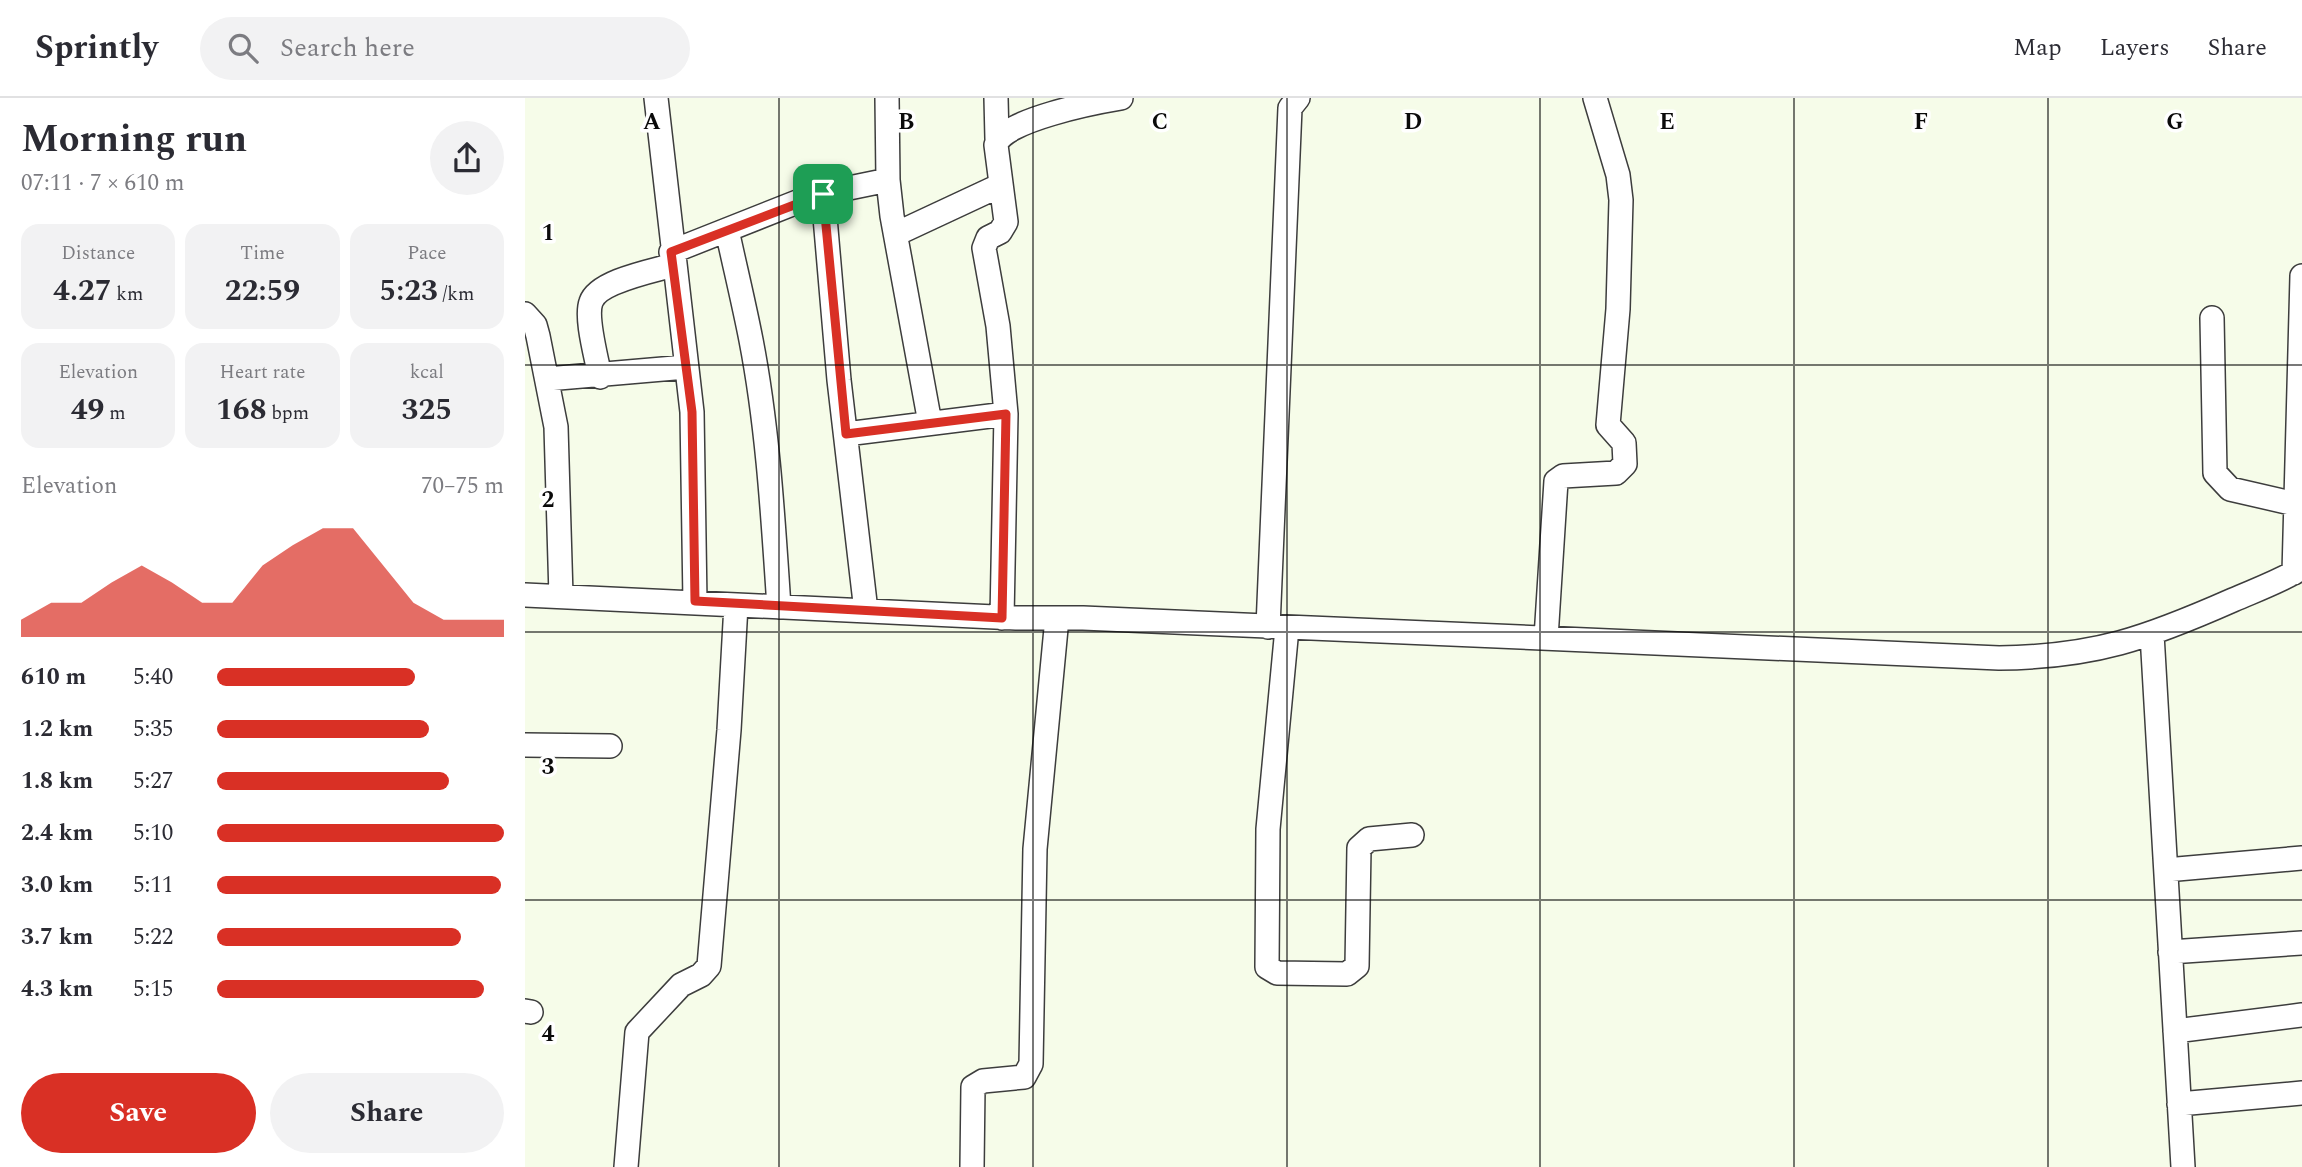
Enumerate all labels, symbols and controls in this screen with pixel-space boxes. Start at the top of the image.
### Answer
search box [200,17,690,80]
text: Sprintly [35,23,158,73]
text: Search here [280,28,415,68]
icon: search [224,29,262,67]
text: Map [2013,30,2062,66]
text: Layers [2100,30,2170,66]
text: Share [2208,30,2267,66]
text: A [643,105,661,140]
text: B [898,105,914,140]
text: C [1152,105,1168,140]
text: D [1404,105,1422,140]
text: E [1659,105,1675,140]
text: F [1914,105,1928,140]
text: G [2166,105,2184,140]
text: Morning run [21,111,247,169]
button: share [430,121,504,195]
pin [793,164,853,224]
text: 07:11 · 7 × 610 m [21,166,185,201]
icon: arrive [804,175,842,213]
text: 1 [542,216,554,251]
text: Distance [61,239,135,268]
text: Time [240,239,285,268]
text: Pace [407,239,446,268]
text: 4.27 [53,268,112,314]
text: 22:59 [225,268,300,314]
text: 5:23 [379,268,438,314]
text: km [112,280,143,309]
text: /km [438,280,474,309]
text: Elevation [58,358,138,387]
text: Heart rate [220,358,305,387]
text: kcal [410,358,444,387]
text: 49 [71,387,104,433]
text: 168 [216,387,266,433]
text: 325 [402,387,452,433]
text: m [104,399,126,428]
text: bpm [266,399,309,428]
text: Elevation [21,469,117,504]
text: 70–75 m [421,469,504,504]
text: 2 [542,483,555,518]
text: 610 m [21,660,86,695]
text: 5:40 [133,660,173,695]
text: 1.2 km [21,712,93,747]
text: 5:35 [133,712,173,747]
text: 3 [542,750,555,785]
text: 1.8 km [21,764,93,799]
text: 5:27 [133,764,173,799]
text: 2.4 km [21,816,93,851]
text: 5:10 [133,816,173,851]
text: 3.0 km [21,868,93,903]
text: 5:11 [133,868,173,903]
text: 3.7 km [21,920,93,955]
text: 5:22 [133,920,173,955]
text: 4.3 km [21,972,93,1007]
text: 5:15 [133,972,173,1007]
text: 4 [542,1017,555,1052]
button: Save [21,1073,256,1153]
button: Share [270,1073,504,1153]

